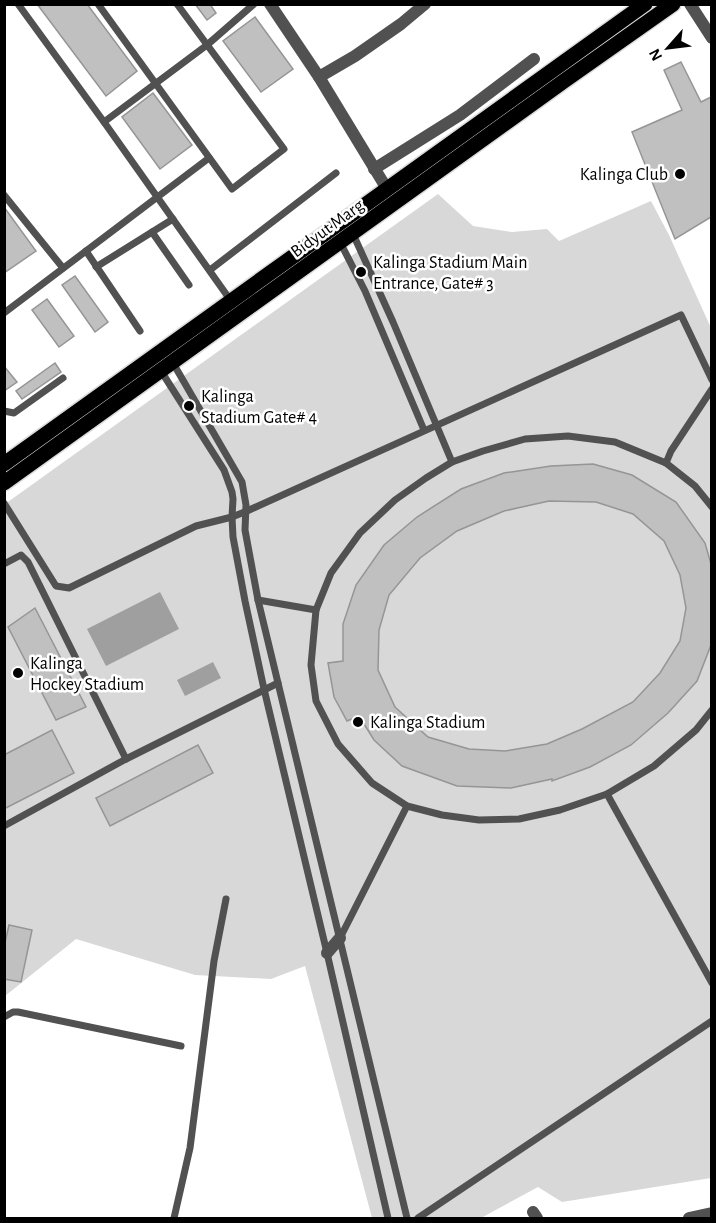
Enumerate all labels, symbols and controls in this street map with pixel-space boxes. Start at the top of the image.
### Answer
north arrow [638,18,698,78]
text: N [646,46,665,63]
place label: Kalinga Club [580,166,668,184]
marker: Kalinga Club [673,167,687,181]
street label: Bidyut Marg [288,196,368,261]
place label: Kalinga Stadium Main Entrance, Gate# 3 [373,254,527,293]
marker: Kalinga Stadium Main Entrance, Gate# 3 [354,265,368,279]
place label: Kalinga Stadium Gate# 4 [201,388,318,427]
marker: Kalinga Stadium Gate# 4 [182,399,196,413]
place label: Kalinga Hockey Stadium [30,655,144,694]
marker: Kalinga Hockey Stadium [11,666,25,680]
place label: Kalinga Stadium [370,714,486,732]
marker: Kalinga Stadium [351,715,365,729]

